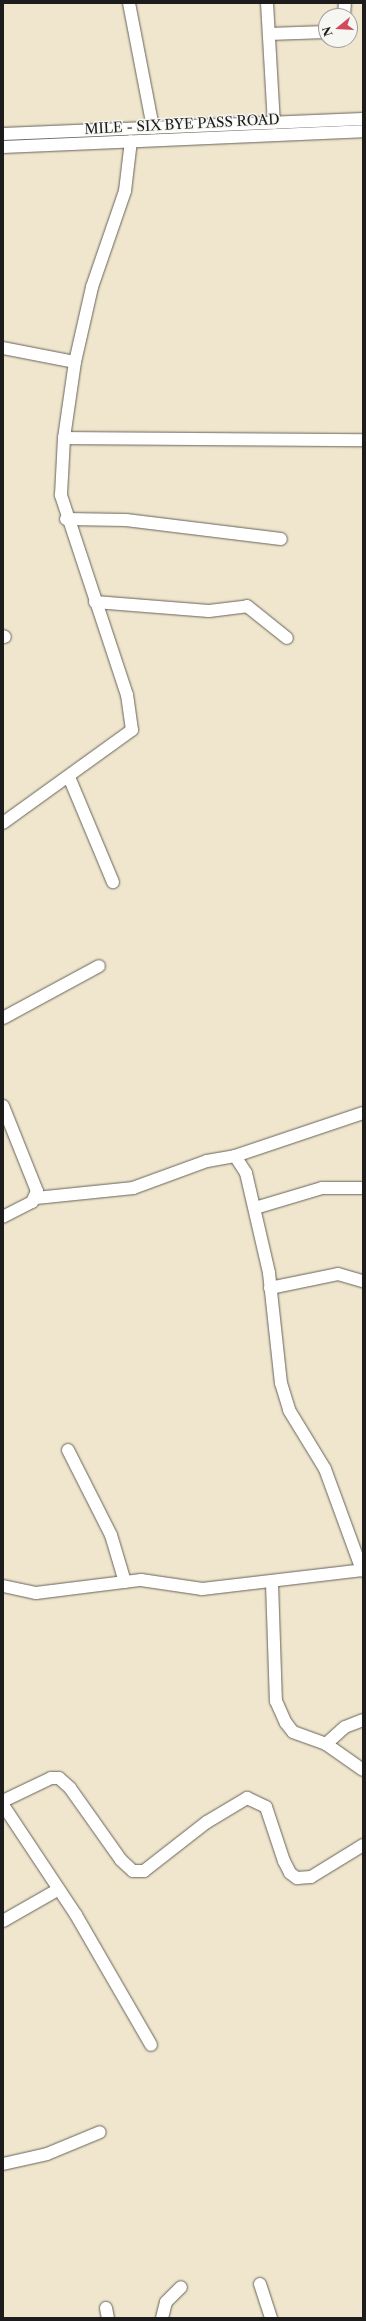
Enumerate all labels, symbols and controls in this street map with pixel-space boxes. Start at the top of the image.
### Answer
north arrow [318,8,358,48]
text: N [319,25,336,38]
street label: MILE - SIX BYE PASS ROAD [84,110,280,138]

